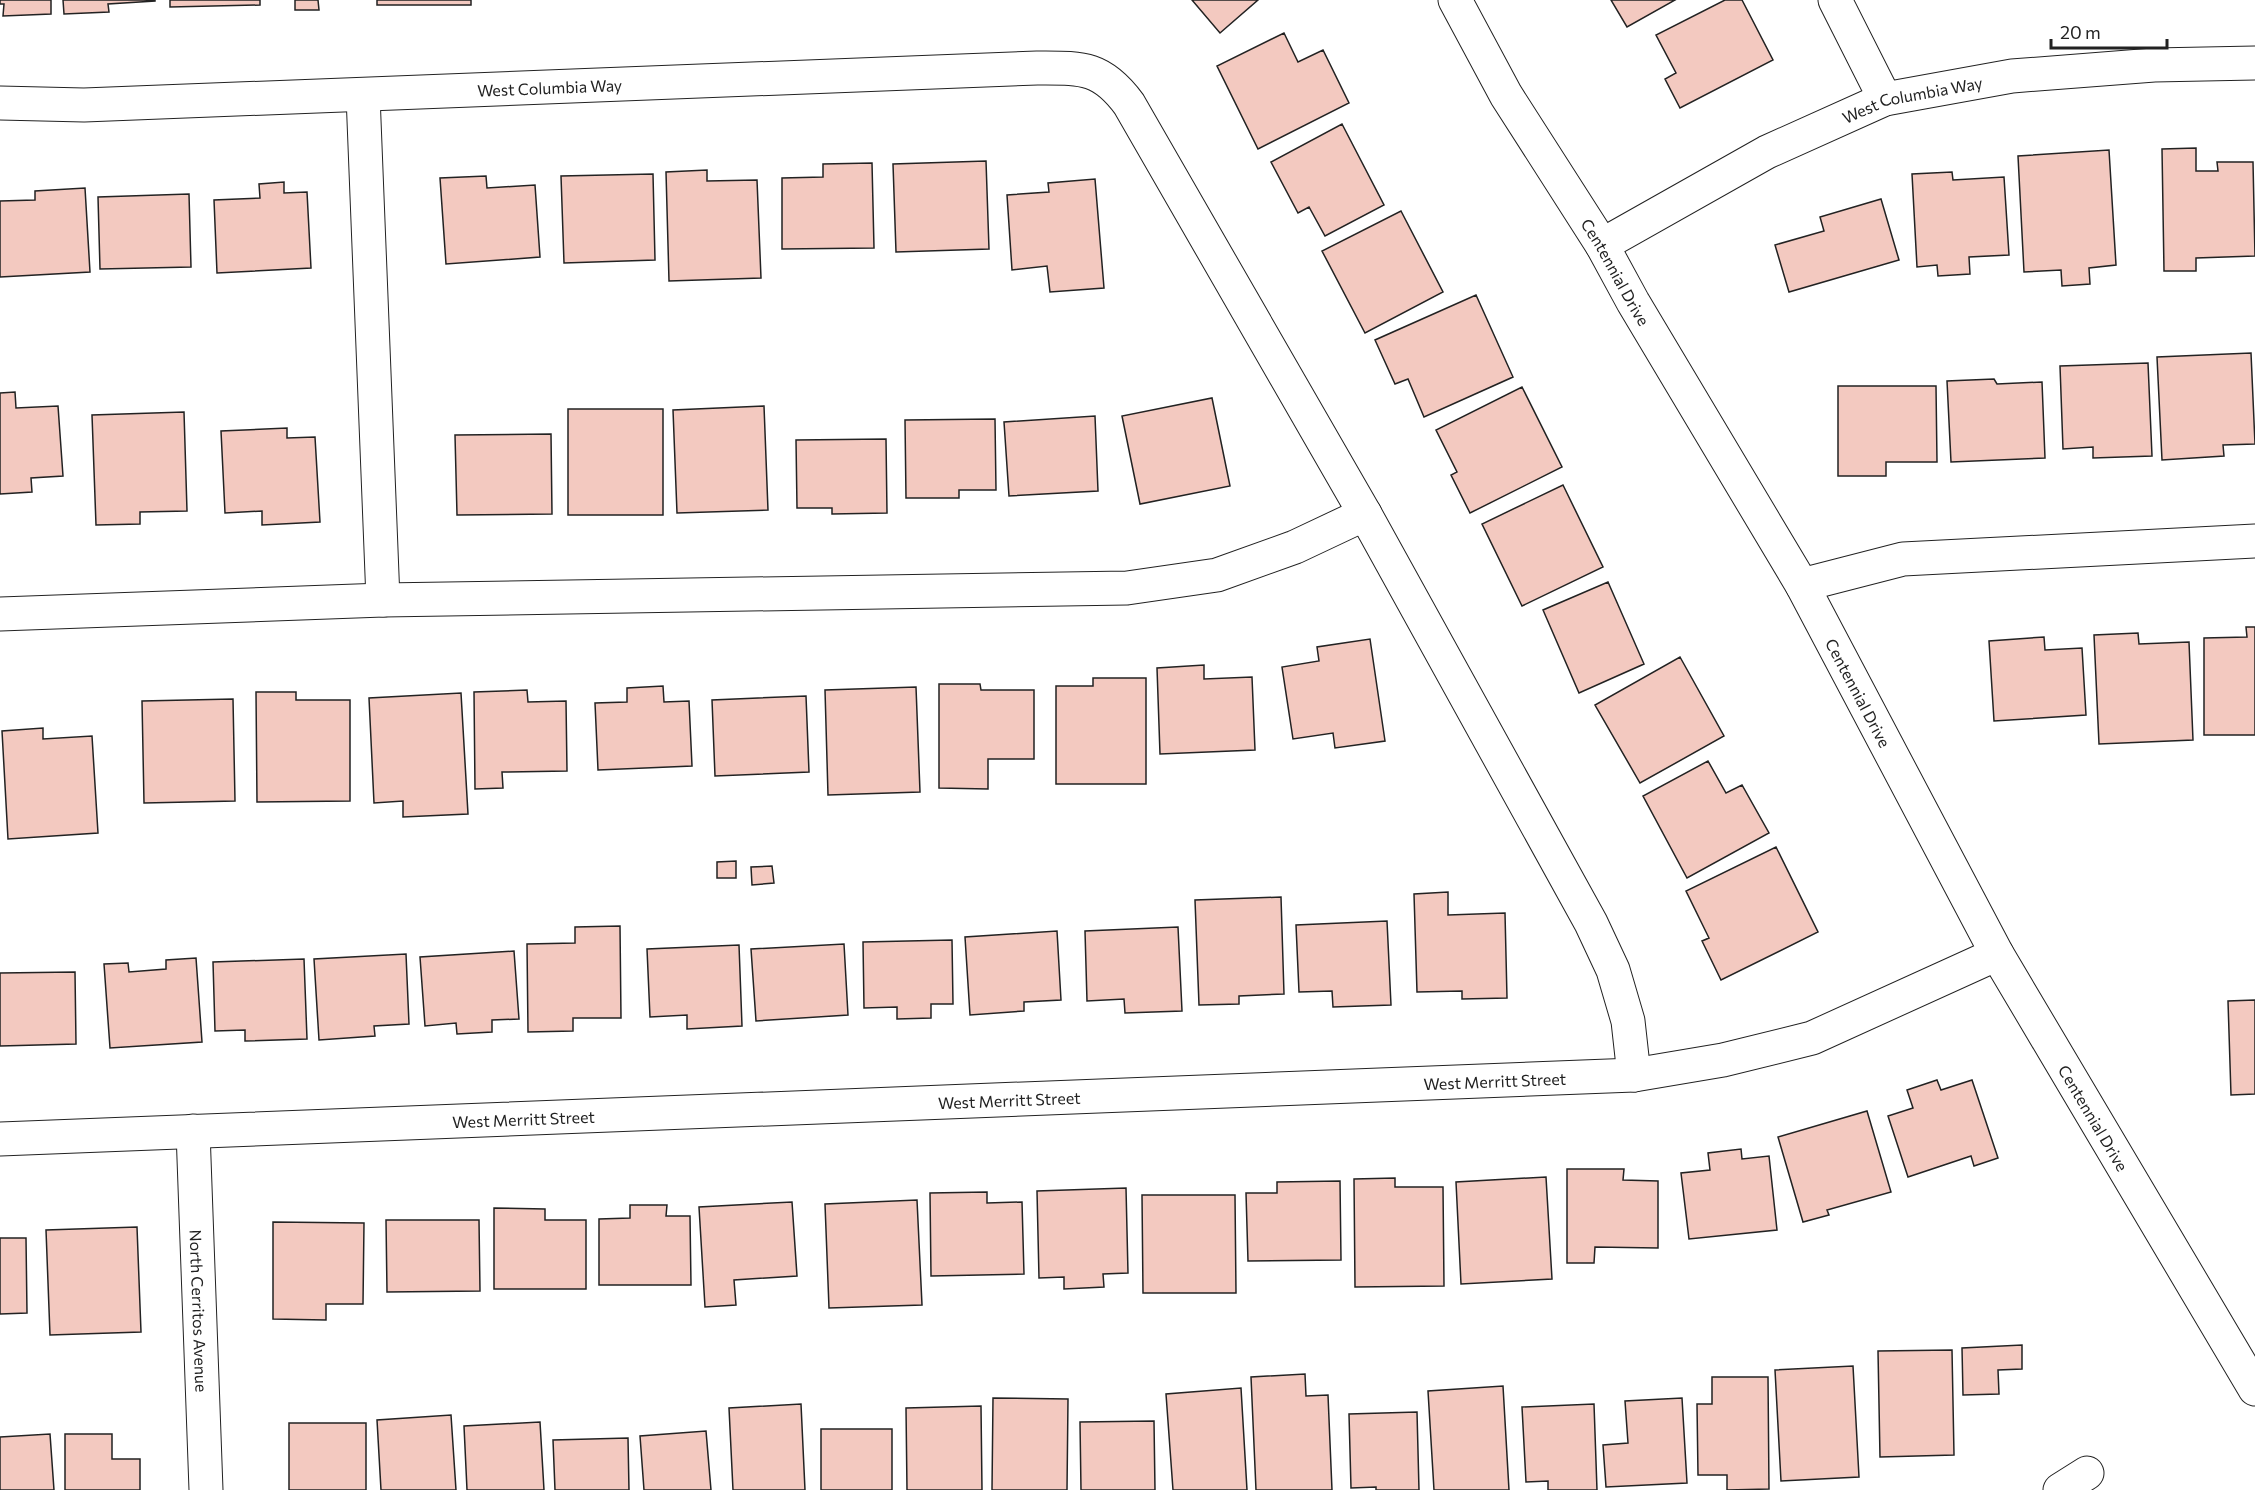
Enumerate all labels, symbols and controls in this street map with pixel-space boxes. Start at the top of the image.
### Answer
scale bar [2051,12,2166,50]
text: 20 m [2060,21,2101,43]
street label: West Columbia Way [1839,72,1984,127]
street label: West Columbia Way [477,75,622,99]
street label: Centennial Drive [1578,215,1654,329]
street label: Centennial Drive [1822,635,1895,750]
street label: Centennial Drive [2055,1061,2133,1174]
street label: West Merritt Street [1423,1068,1567,1093]
street label: West Merritt Street [938,1087,1081,1112]
street label: West Merritt Street [452,1106,596,1131]
street label: North Cerritos Avenue [187,1229,212,1393]

